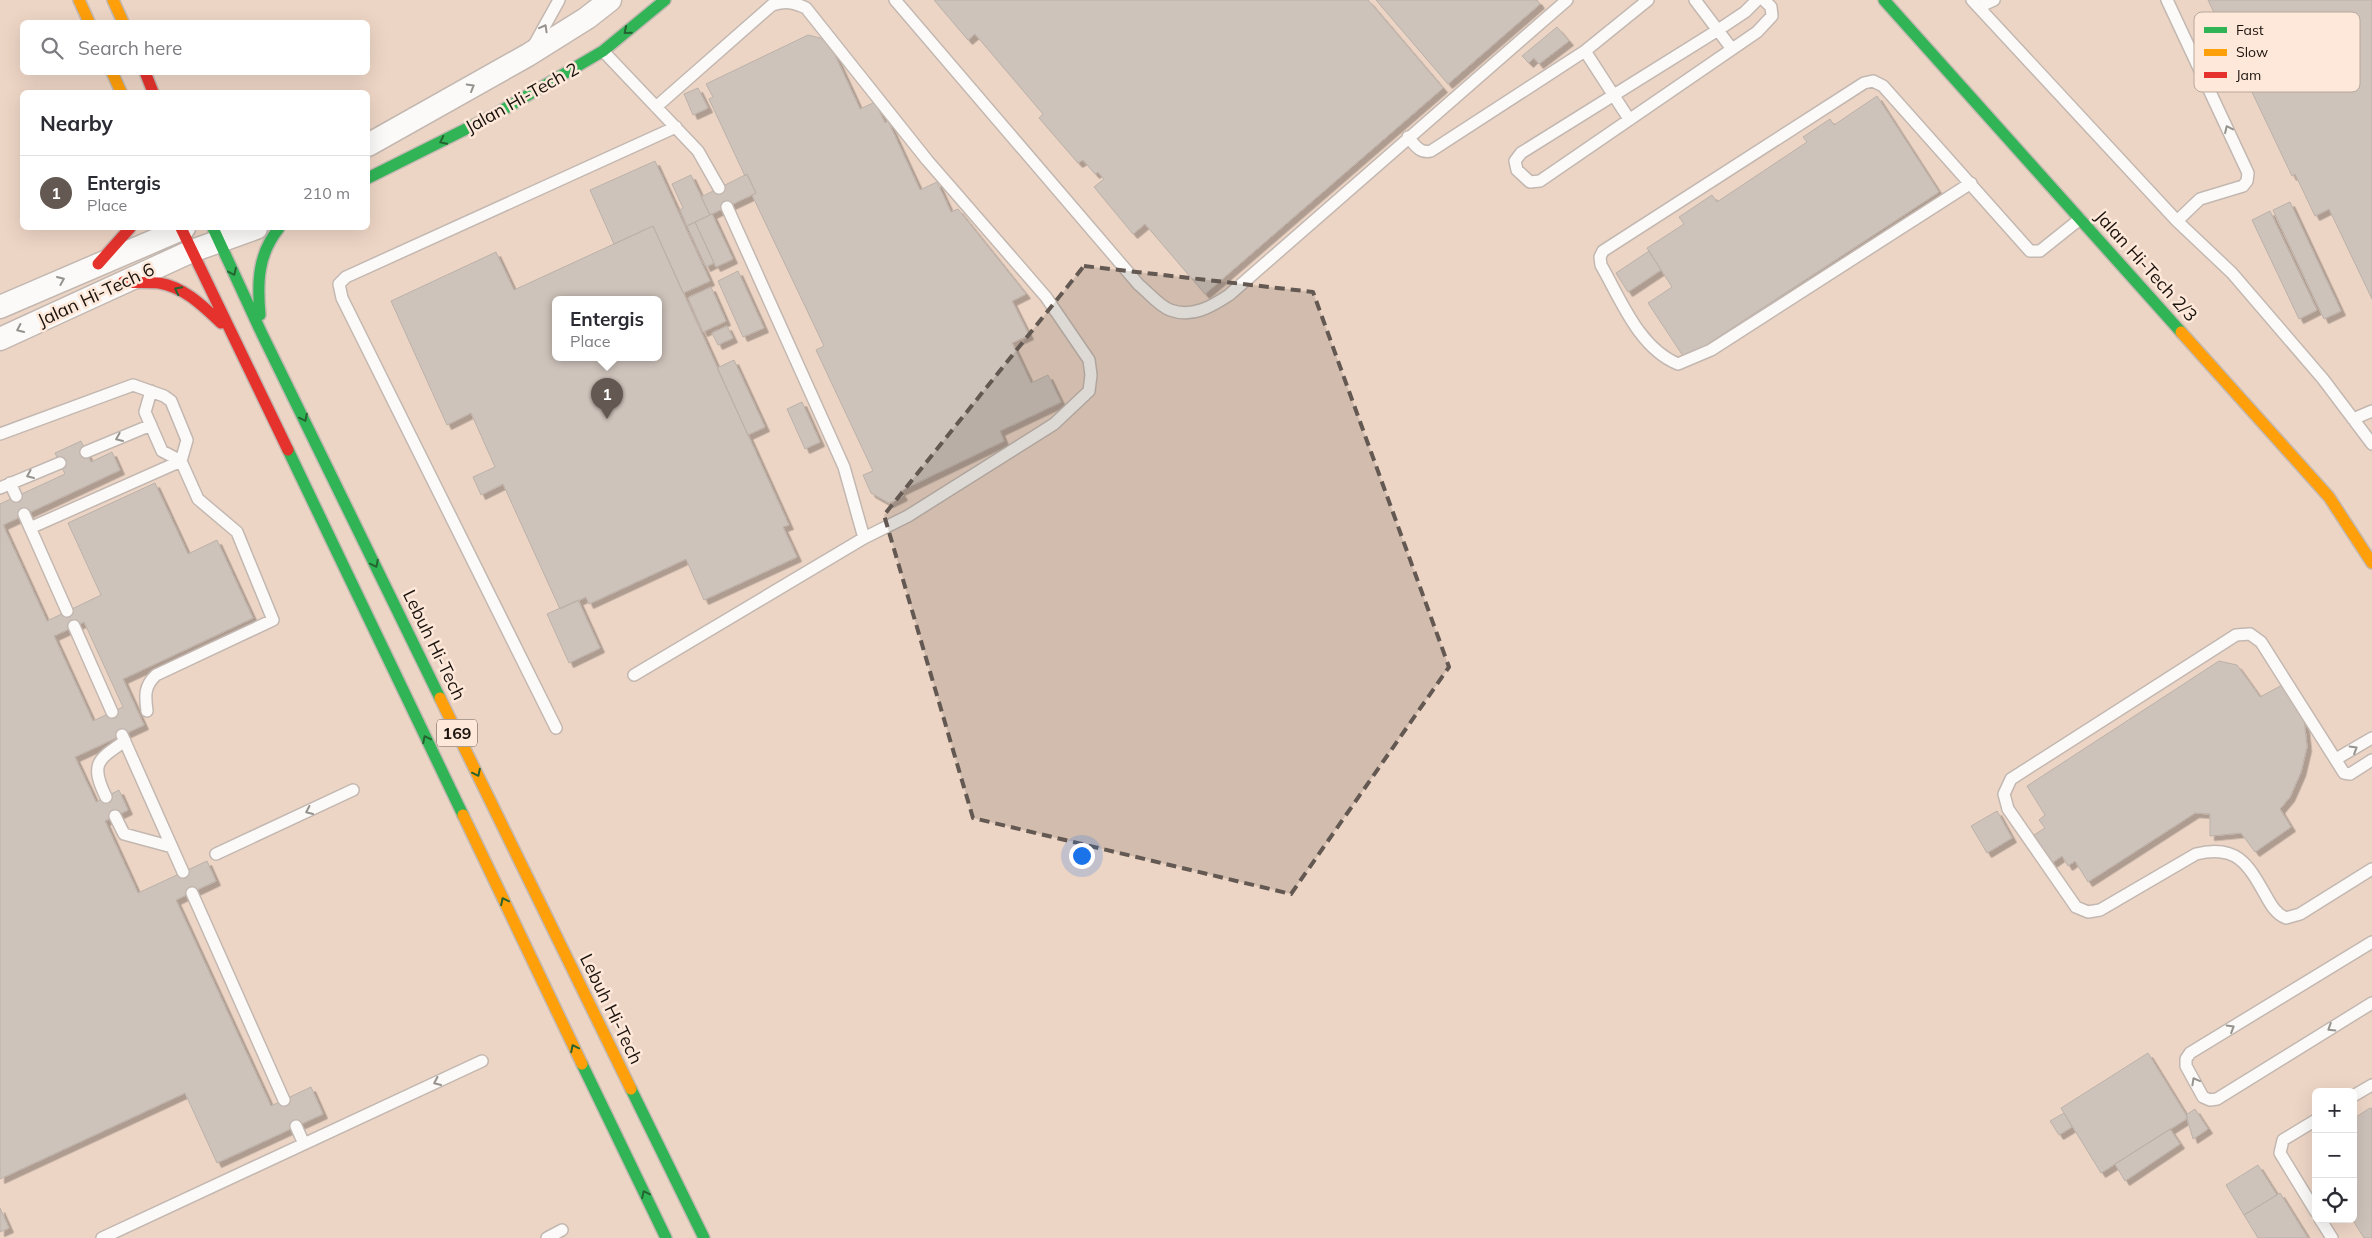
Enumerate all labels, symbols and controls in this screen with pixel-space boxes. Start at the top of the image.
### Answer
legend [2194,12,2360,92]
search box [20,20,370,75]
text: Fast [2236,21,2264,39]
one-way arrow [538,24,548,33]
one-way arrow [624,26,633,34]
icon: search [38,34,66,62]
text: Search here [78,36,182,60]
text: Slow [2236,43,2268,61]
street label: Jalan Hi-Tech 2 [461,57,583,138]
text: Jam [2236,66,2261,84]
one-way arrow [466,84,475,94]
text: Nearby [40,110,113,136]
one-way arrow [2223,125,2234,134]
one-way arrow [439,135,448,145]
text: Entergis [87,171,161,195]
text: 1 [51,183,61,203]
text: 210 m [303,183,350,203]
text: Place [87,195,127,215]
street label: Jalan Hi-Tech 2/3 [2090,205,2202,326]
street label: Jalan Hi-Tech 6 [34,257,158,332]
one-way arrow [227,267,238,276]
one-way arrow [56,276,65,287]
one-way arrow [174,286,183,296]
popup [552,296,662,361]
text: Entergis [570,307,644,331]
one-way arrow [16,323,25,334]
text: Place [570,331,610,351]
pin: 1 [591,378,623,419]
one-way arrow [297,413,308,422]
one-way arrow [115,432,124,442]
one-way arrow [26,469,35,480]
one-way arrow [369,559,379,568]
street label: Lebuh Hi-Tech [398,586,471,704]
road number: 169 [437,720,477,746]
one-way arrow [422,735,432,744]
one-way arrow [2349,745,2358,755]
one-way arrow [471,768,481,777]
one-way arrow [305,804,314,815]
your location [1069,843,1095,869]
one-way arrow [500,897,510,906]
street label: Lebuh Hi-Tech [575,950,648,1068]
one-way arrow [2327,1022,2336,1032]
one-way arrow [2226,1024,2235,1034]
one-way arrow [570,1044,580,1053]
one-way arrow [433,1075,442,1086]
one-way arrow [2191,1078,2201,1087]
map controls [2312,1088,2357,1223]
button: + [2312,1088,2357,1133]
button: − [2312,1133,2357,1178]
button: locate [2312,1178,2357,1223]
one-way arrow [640,1190,651,1199]

